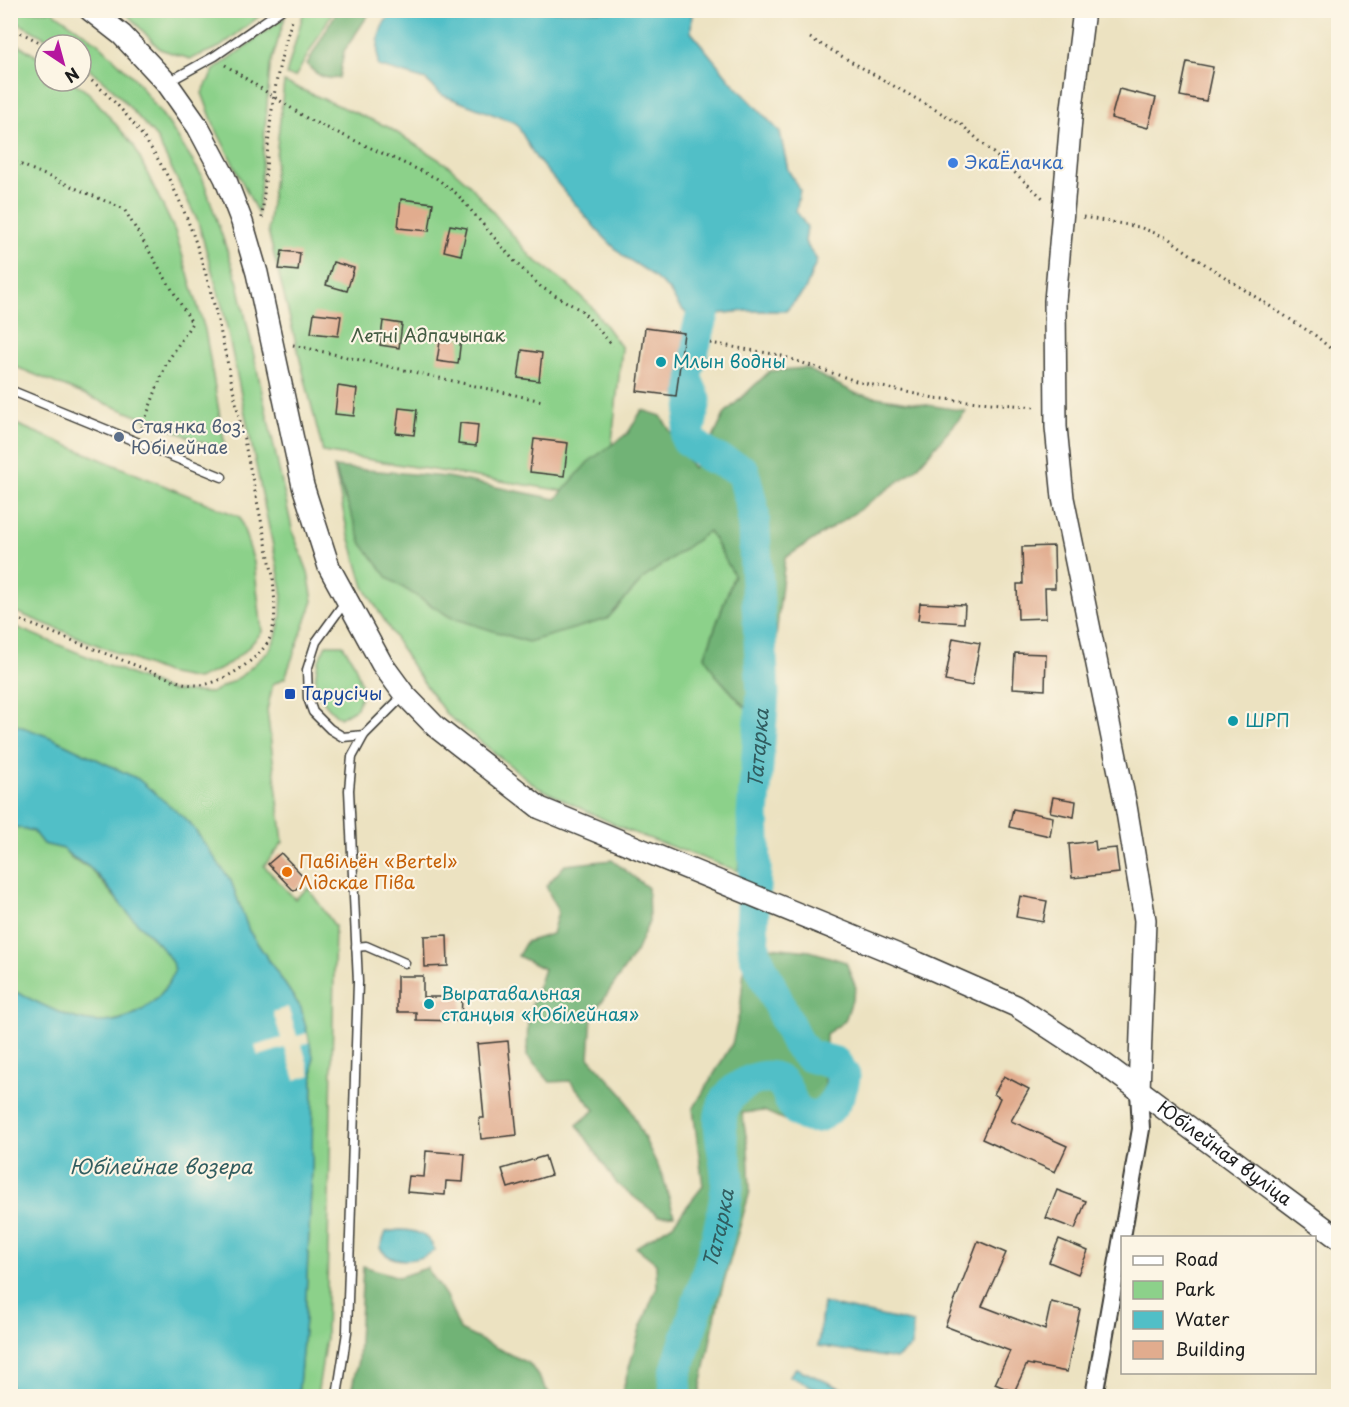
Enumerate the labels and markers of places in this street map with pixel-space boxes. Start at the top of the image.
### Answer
place label: ЭкаЁлачка [964,148,1064,175]
marker: ЭкаЁлачка [946,156,960,170]
place label: Млын водны [673,347,786,374]
marker: Млын водны [654,355,668,369]
place label: Стаянка воз. Юбілейнае [131,412,246,460]
marker: Стаянка воз. Юбілейнае [112,430,126,444]
place label: Тарусічы [302,679,382,706]
marker: Тарусічы [283,687,297,701]
place label: ШРП [1245,706,1290,733]
marker: ШРП [1226,714,1240,728]
place label: Павільён «Bertel» Лідскае Піва [299,847,457,895]
marker: Павільён «Bertel» Лідскае Піва [280,865,294,879]
place label: Выратавальная станцыя «Юбілейная» [441,979,639,1027]
marker: Выратавальная станцыя «Юбілейная» [422,997,436,1011]

